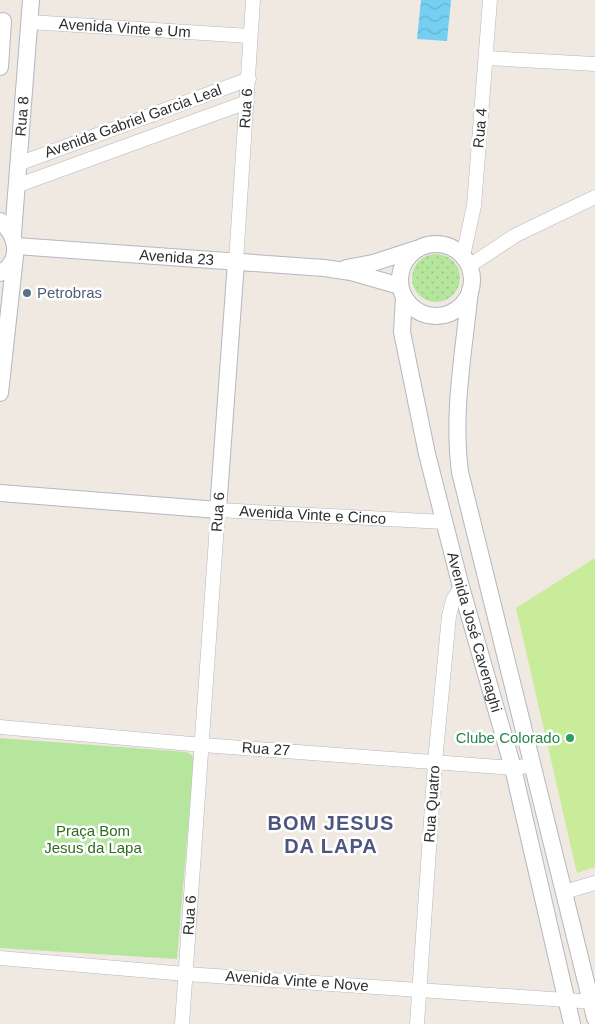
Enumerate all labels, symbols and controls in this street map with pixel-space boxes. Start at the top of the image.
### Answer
street label: Avenida Vinte e Um [58,15,191,40]
street label: Avenida Gabriel Garcia Leal [42,81,224,161]
street label: Rua 6 [236,88,255,129]
street label: Rua 8 [12,96,32,137]
street label: Rua 4 [469,107,490,149]
street label: Avenida 23 [139,246,215,268]
place label: Petrobras [37,284,102,301]
marker: Petrobras [21,287,33,299]
street label: Rua 6 [208,491,227,533]
street label: Avenida Vinte e Cinco [239,502,387,527]
street label: Avenida José Cavenaghi [444,550,506,714]
place label: Clube Colorado [456,729,560,746]
marker: Clube Colorado [564,732,576,744]
street label: Rua 27 [241,738,291,759]
street label: Rua Quatro [420,765,443,843]
district label: BOM JESUS DA LAPA [268,812,394,857]
park label: Praça Bom Jesus da Lapa [44,822,142,856]
street label: Rua 6 [179,895,199,936]
street label: Avenida Vinte e Nove [225,967,369,994]

